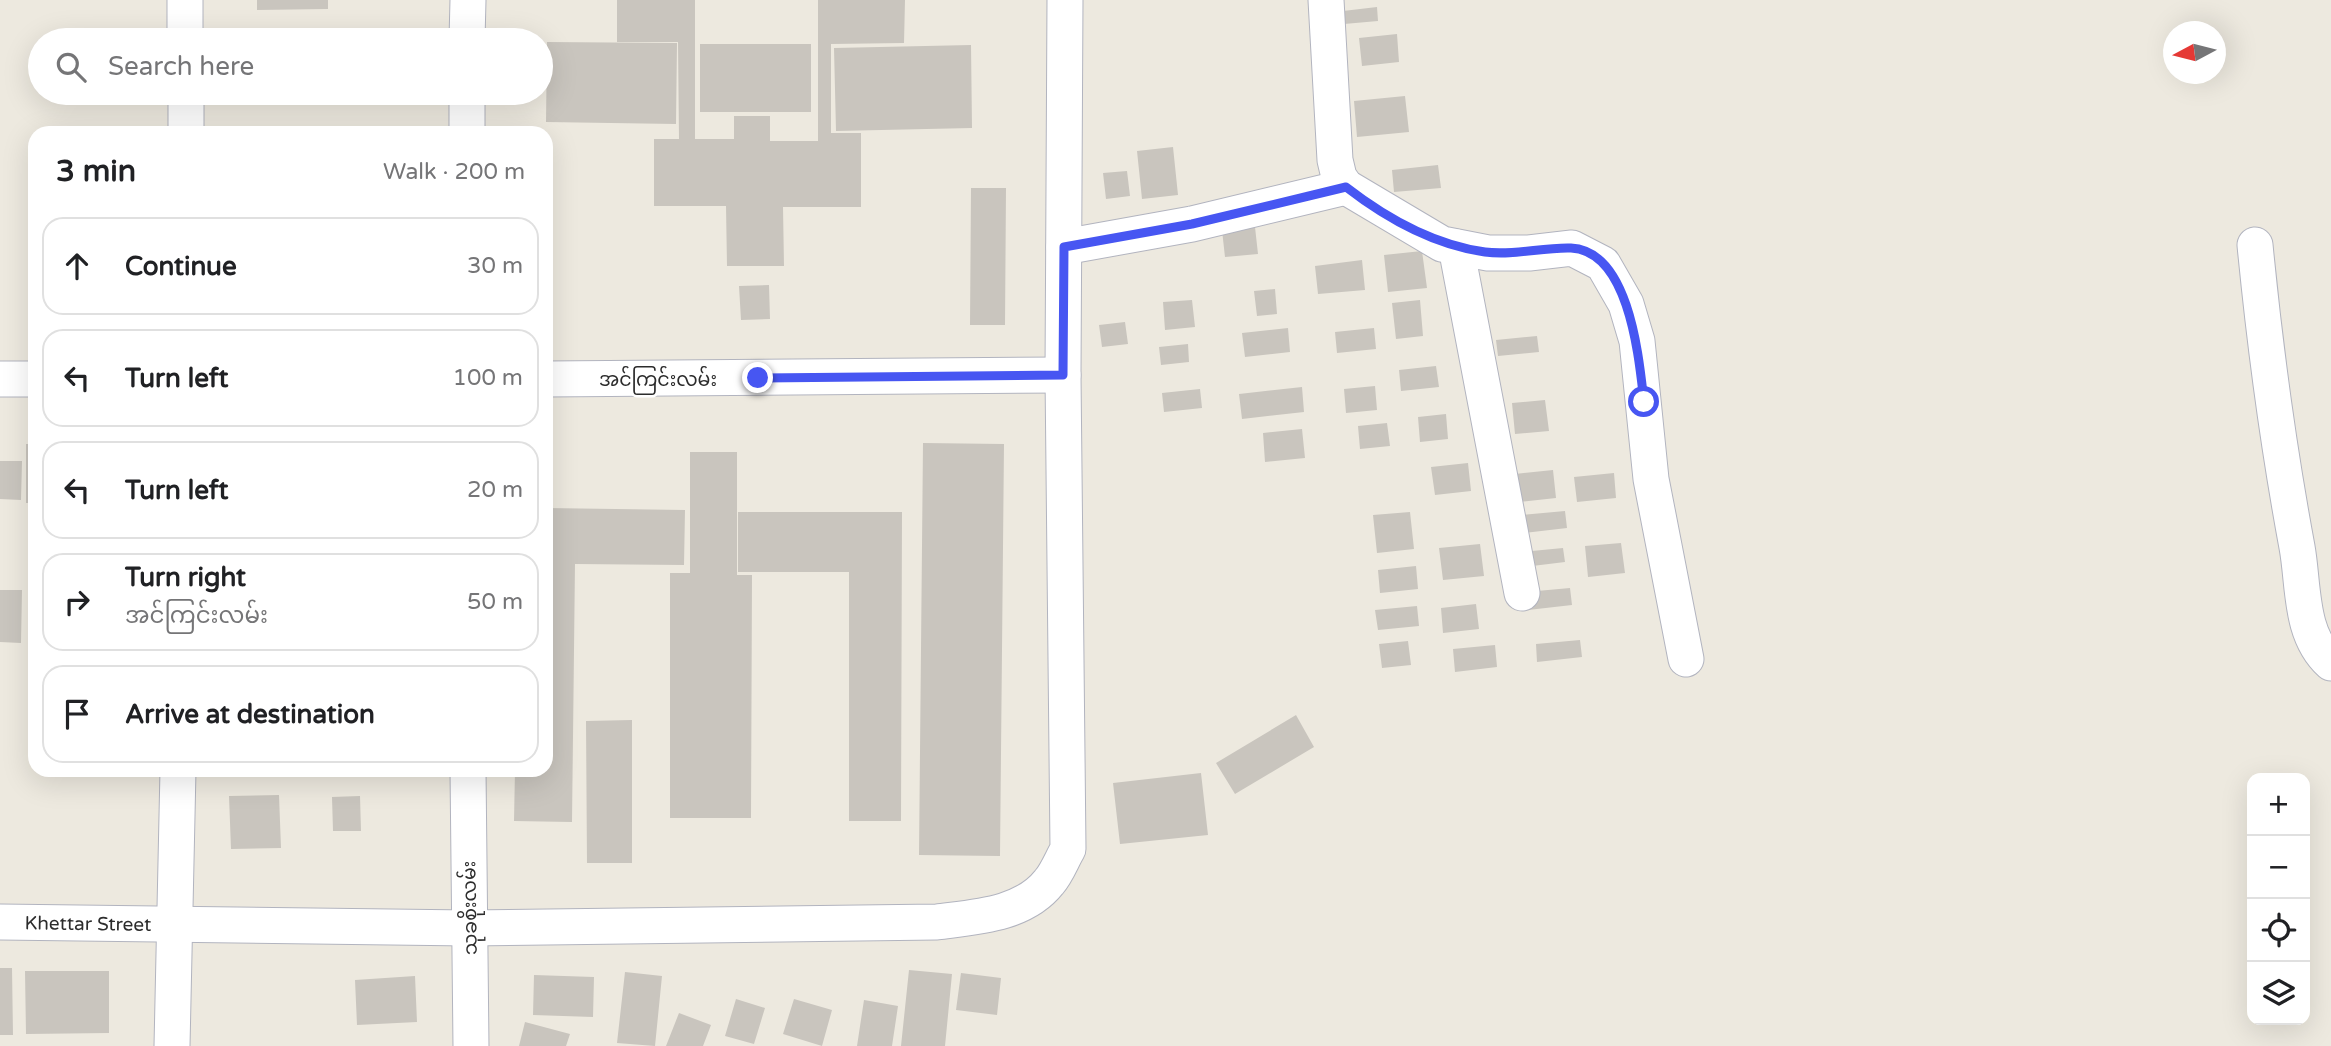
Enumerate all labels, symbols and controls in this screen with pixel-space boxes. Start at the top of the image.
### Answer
north arrow [2163,21,2226,84]
search box [28,28,553,105]
icon: search [52,48,90,86]
text: Search here [108,51,254,82]
text: 3 min [56,153,136,190]
text: Walk · 200 m [383,158,525,186]
icon: ahead [58,247,96,285]
text: Continue [125,251,237,282]
text: 30 m [467,252,523,280]
icon: left [58,359,96,397]
route end [742,362,773,393]
text: Turn left [125,363,228,394]
text: 100 m [453,364,523,392]
street label: အင်ကြင်းလမ်း [599,365,717,395]
route start [1628,386,1659,417]
icon: left [58,471,96,509]
text: Turn left [125,475,228,506]
text: 20 m [467,476,523,504]
text: Turn right [125,562,246,593]
icon: right [58,583,96,621]
text: 50 m [467,588,523,616]
text: အင်ကြင်းလမ်း [125,602,268,630]
icon: arrive [58,695,96,733]
text: Arrive at destination [125,699,375,730]
map controls [2247,773,2310,1025]
button: + [2247,773,2310,836]
button: − [2247,836,2310,899]
street label: သုခစိုးလမ်း [454,860,487,955]
button: locate [2247,899,2310,962]
street label: Khettar Street [24,912,152,936]
button: layers [2247,962,2310,1025]

